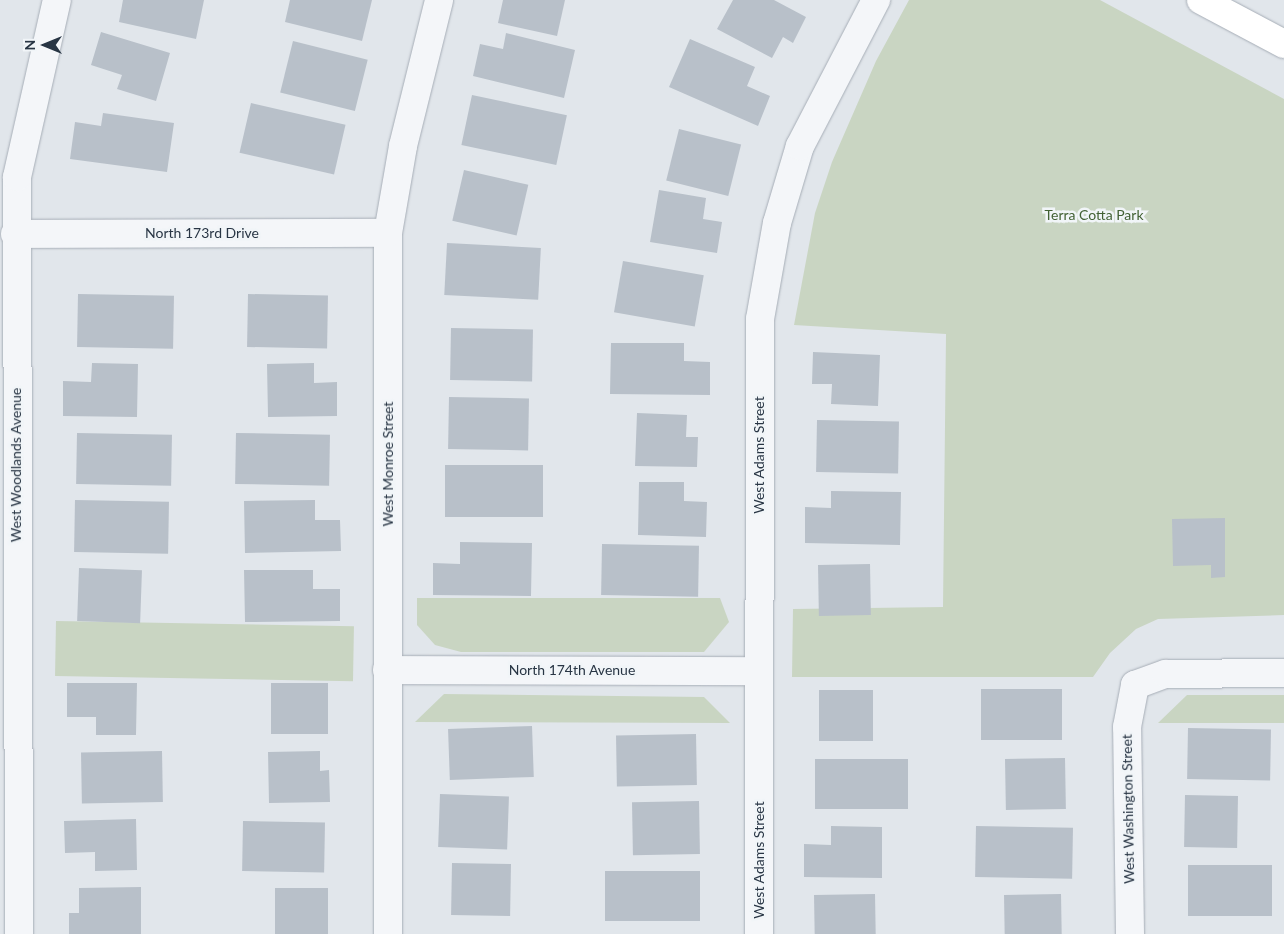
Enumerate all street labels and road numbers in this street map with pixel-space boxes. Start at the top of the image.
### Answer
street label: North 173rd Drive [145,225,259,241]
street label: West Woodlands Avenue [8,387,24,543]
street label: West Adams Street [751,396,767,514]
street label: West Monroe Street [380,402,396,526]
street label: North 174th Avenue [508,662,636,678]
street label: West Washington Street [1118,734,1138,884]
street label: West Adams Street [751,801,767,919]

